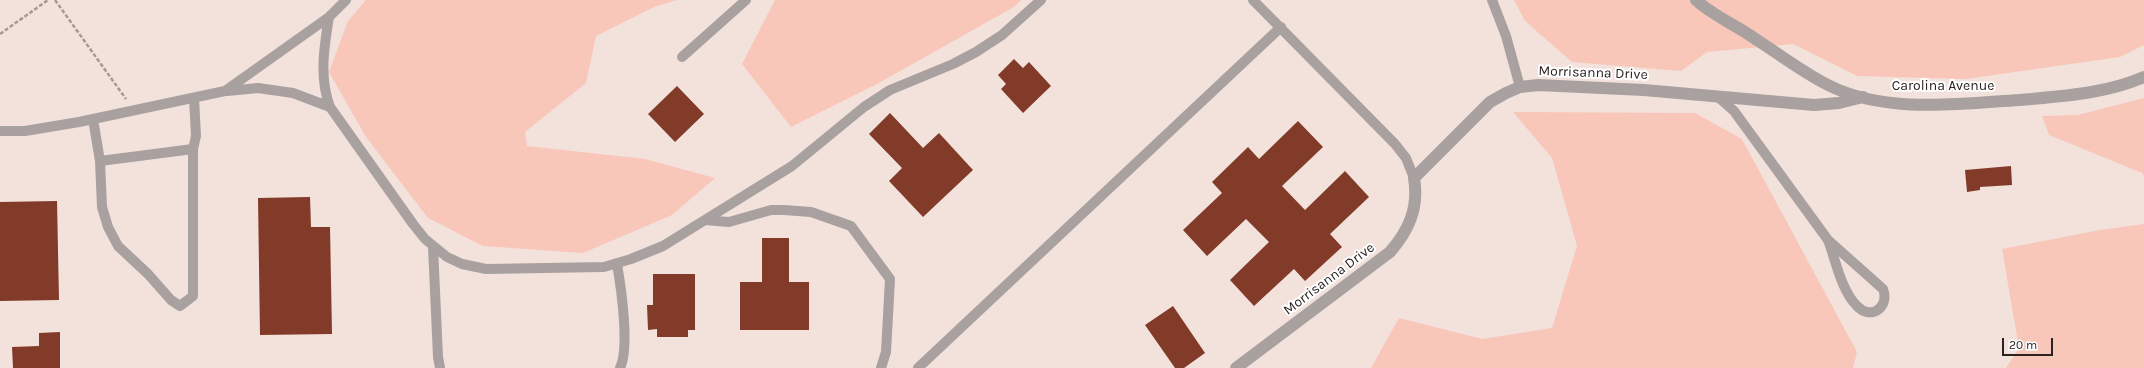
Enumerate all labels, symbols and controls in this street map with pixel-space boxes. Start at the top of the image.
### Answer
street label: Morrisanna Drive [1538,63,1648,83]
street label: Carolina Avenue [1892,78,1994,94]
street label: Morrisanna Drive [1280,239,1378,319]
scale bar [2004,330,2055,356]
text: 20 m [2009,338,2037,352]

